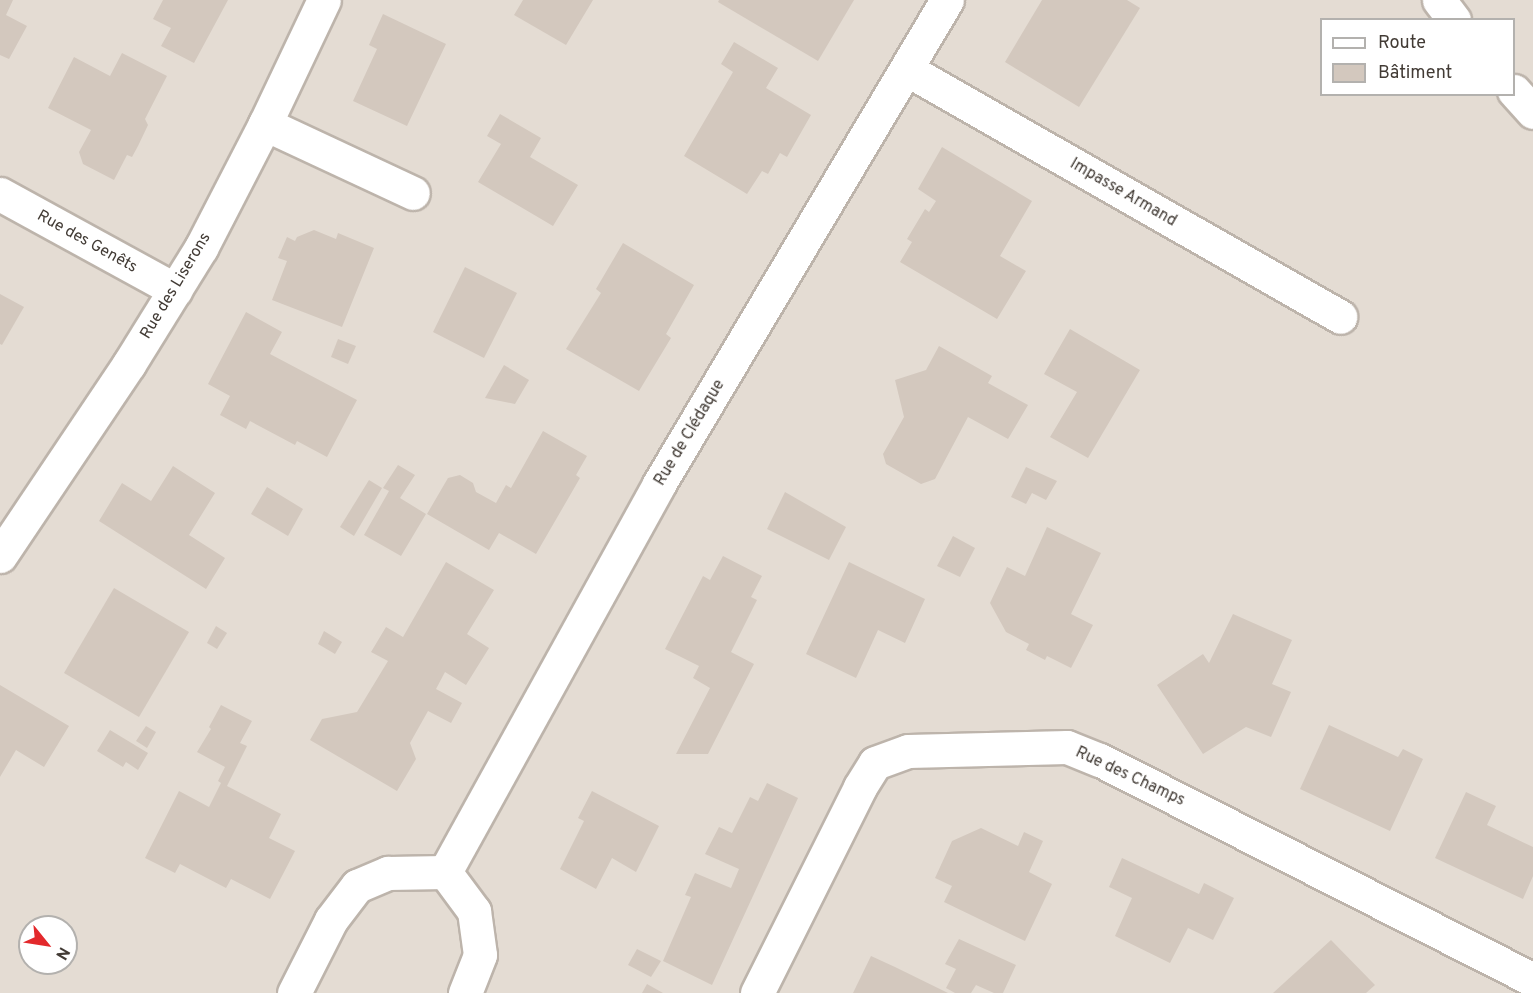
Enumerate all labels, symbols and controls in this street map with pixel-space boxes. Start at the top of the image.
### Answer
legend [1320,18,1515,96]
text: Route [1378,32,1426,55]
text: Bâtiment [1378,62,1452,85]
street label: Impasse Armand [1066,155,1180,231]
street label: Rue des Genêts [34,207,140,277]
street label: Rue des Liserons [137,229,215,343]
street label: Rue de Clédaque [651,376,729,490]
street label: Rue des Champs [1072,743,1188,811]
north arrow [18,915,78,975]
text: N [50,943,73,963]

